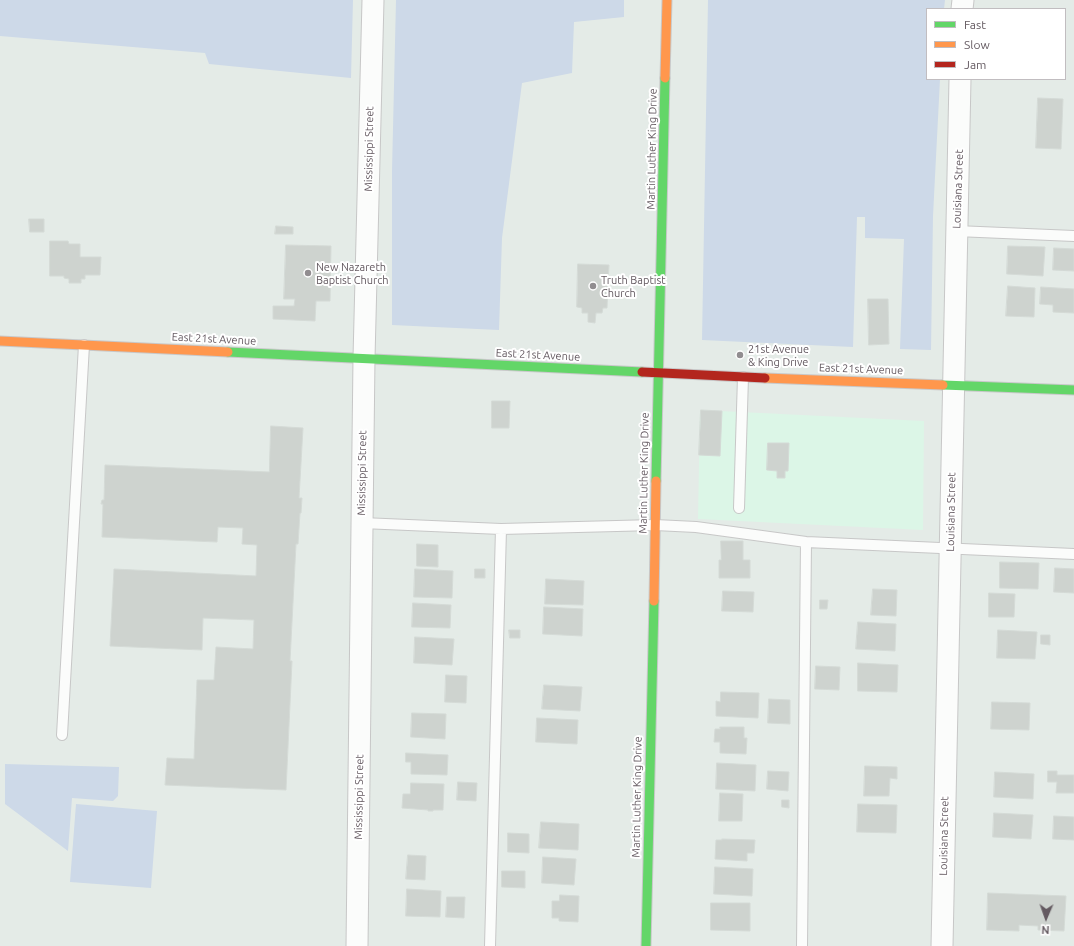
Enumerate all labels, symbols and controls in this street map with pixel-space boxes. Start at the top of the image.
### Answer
legend [926,8,1066,80]
text: Fast [964,18,986,31]
text: Slow [964,38,990,51]
text: Jam [964,58,986,71]
street label: Martin Luther King Drive [644,88,660,210]
street label: Mississippi Street [362,106,376,192]
street label: Louisiana Street [950,149,966,229]
place label: New Nazareth Baptist Church [316,260,389,286]
marker: New Nazareth Baptist Church [303,268,313,278]
place label: Truth Baptist Church [601,273,665,299]
marker: Truth Baptist Church [588,281,598,291]
street label: East 21st Avenue [171,330,257,348]
place label: 21st Avenue & King Drive [748,342,809,368]
street label: East 21st Avenue [495,346,581,364]
marker: 21st Avenue & King Drive [735,350,745,360]
street label: East 21st Avenue [819,361,903,377]
street label: Martin Luther King Drive [636,412,652,534]
street label: Mississippi Street [355,430,369,516]
street label: Louisiana Street [944,472,958,552]
street label: Martin Luther King Drive [629,736,645,858]
street label: Mississippi Street [352,754,366,840]
street label: Louisiana Street [937,796,951,876]
north arrow [1026,898,1066,938]
text: N [1041,924,1050,936]

